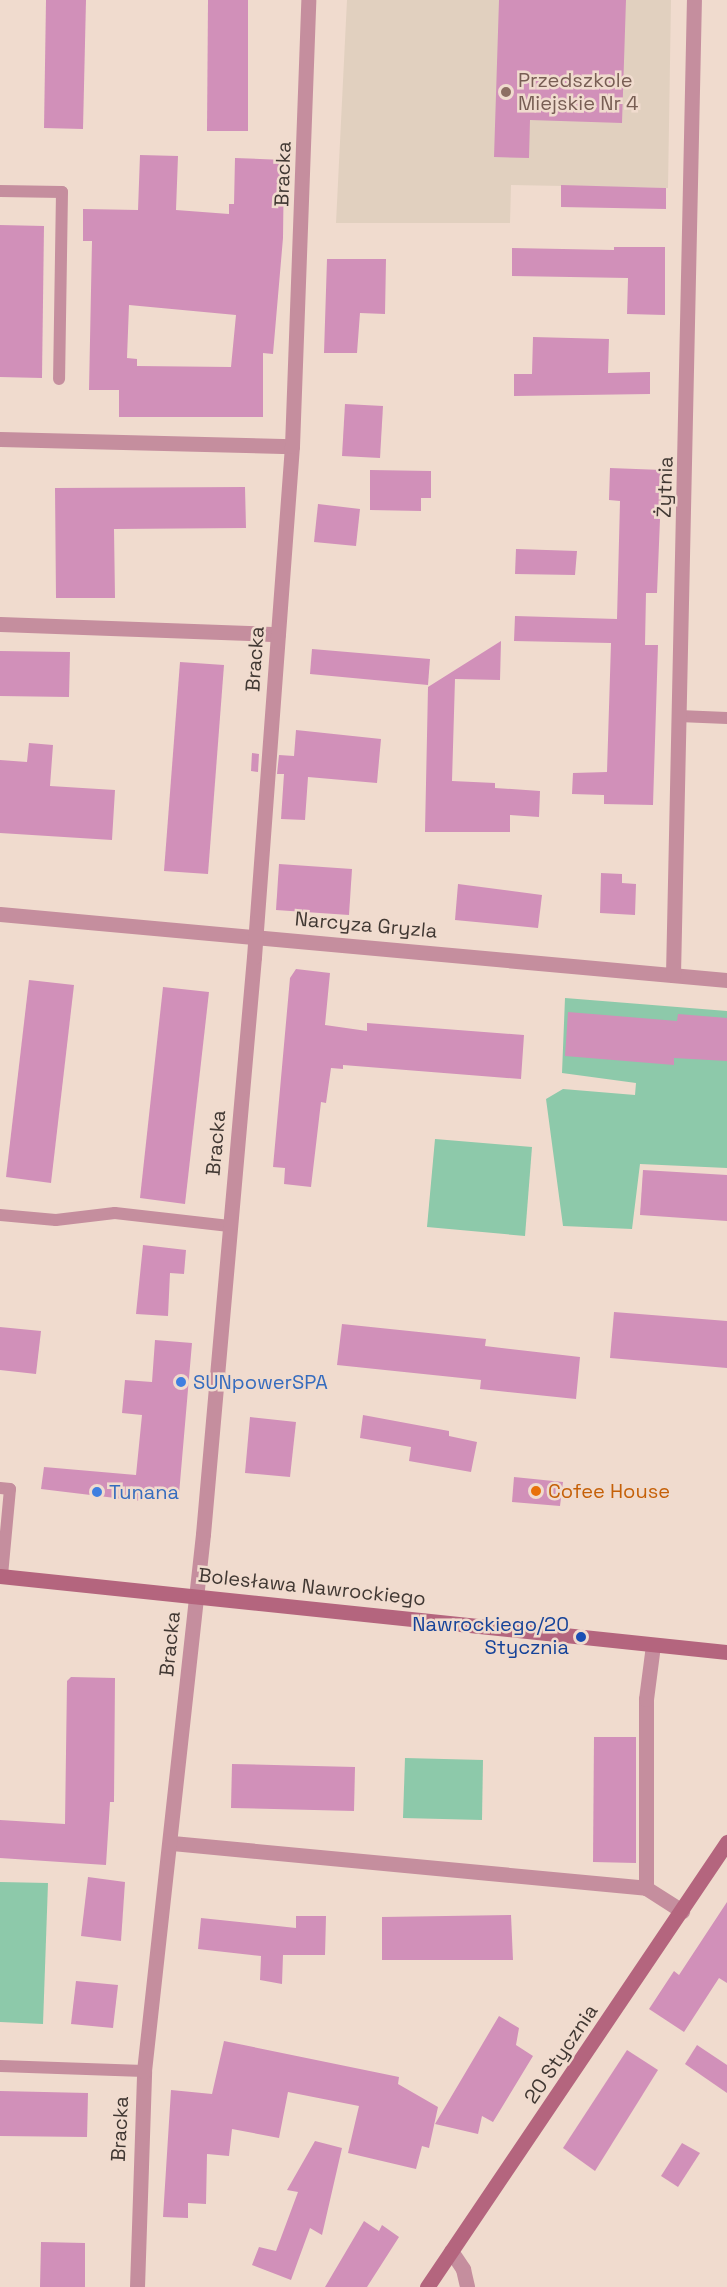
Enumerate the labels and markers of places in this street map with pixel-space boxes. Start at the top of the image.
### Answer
place label: Przedszkole Miejskie Nr 4 [518,68,639,115]
marker: Przedszkole Miejskie Nr 4 [499,85,513,99]
place label: SUNpowerSPA [193,1370,328,1394]
marker: SUNpowerSPA [174,1375,188,1389]
place label: Cofee House [548,1479,670,1503]
place label: Tunana [109,1480,179,1504]
marker: Cofee House [529,1484,543,1498]
marker: Tunana [90,1485,104,1499]
place label: Nawrockiego/20 Stycznia [412,1613,569,1660]
marker: Nawrockiego/20 Stycznia [574,1630,588,1644]

